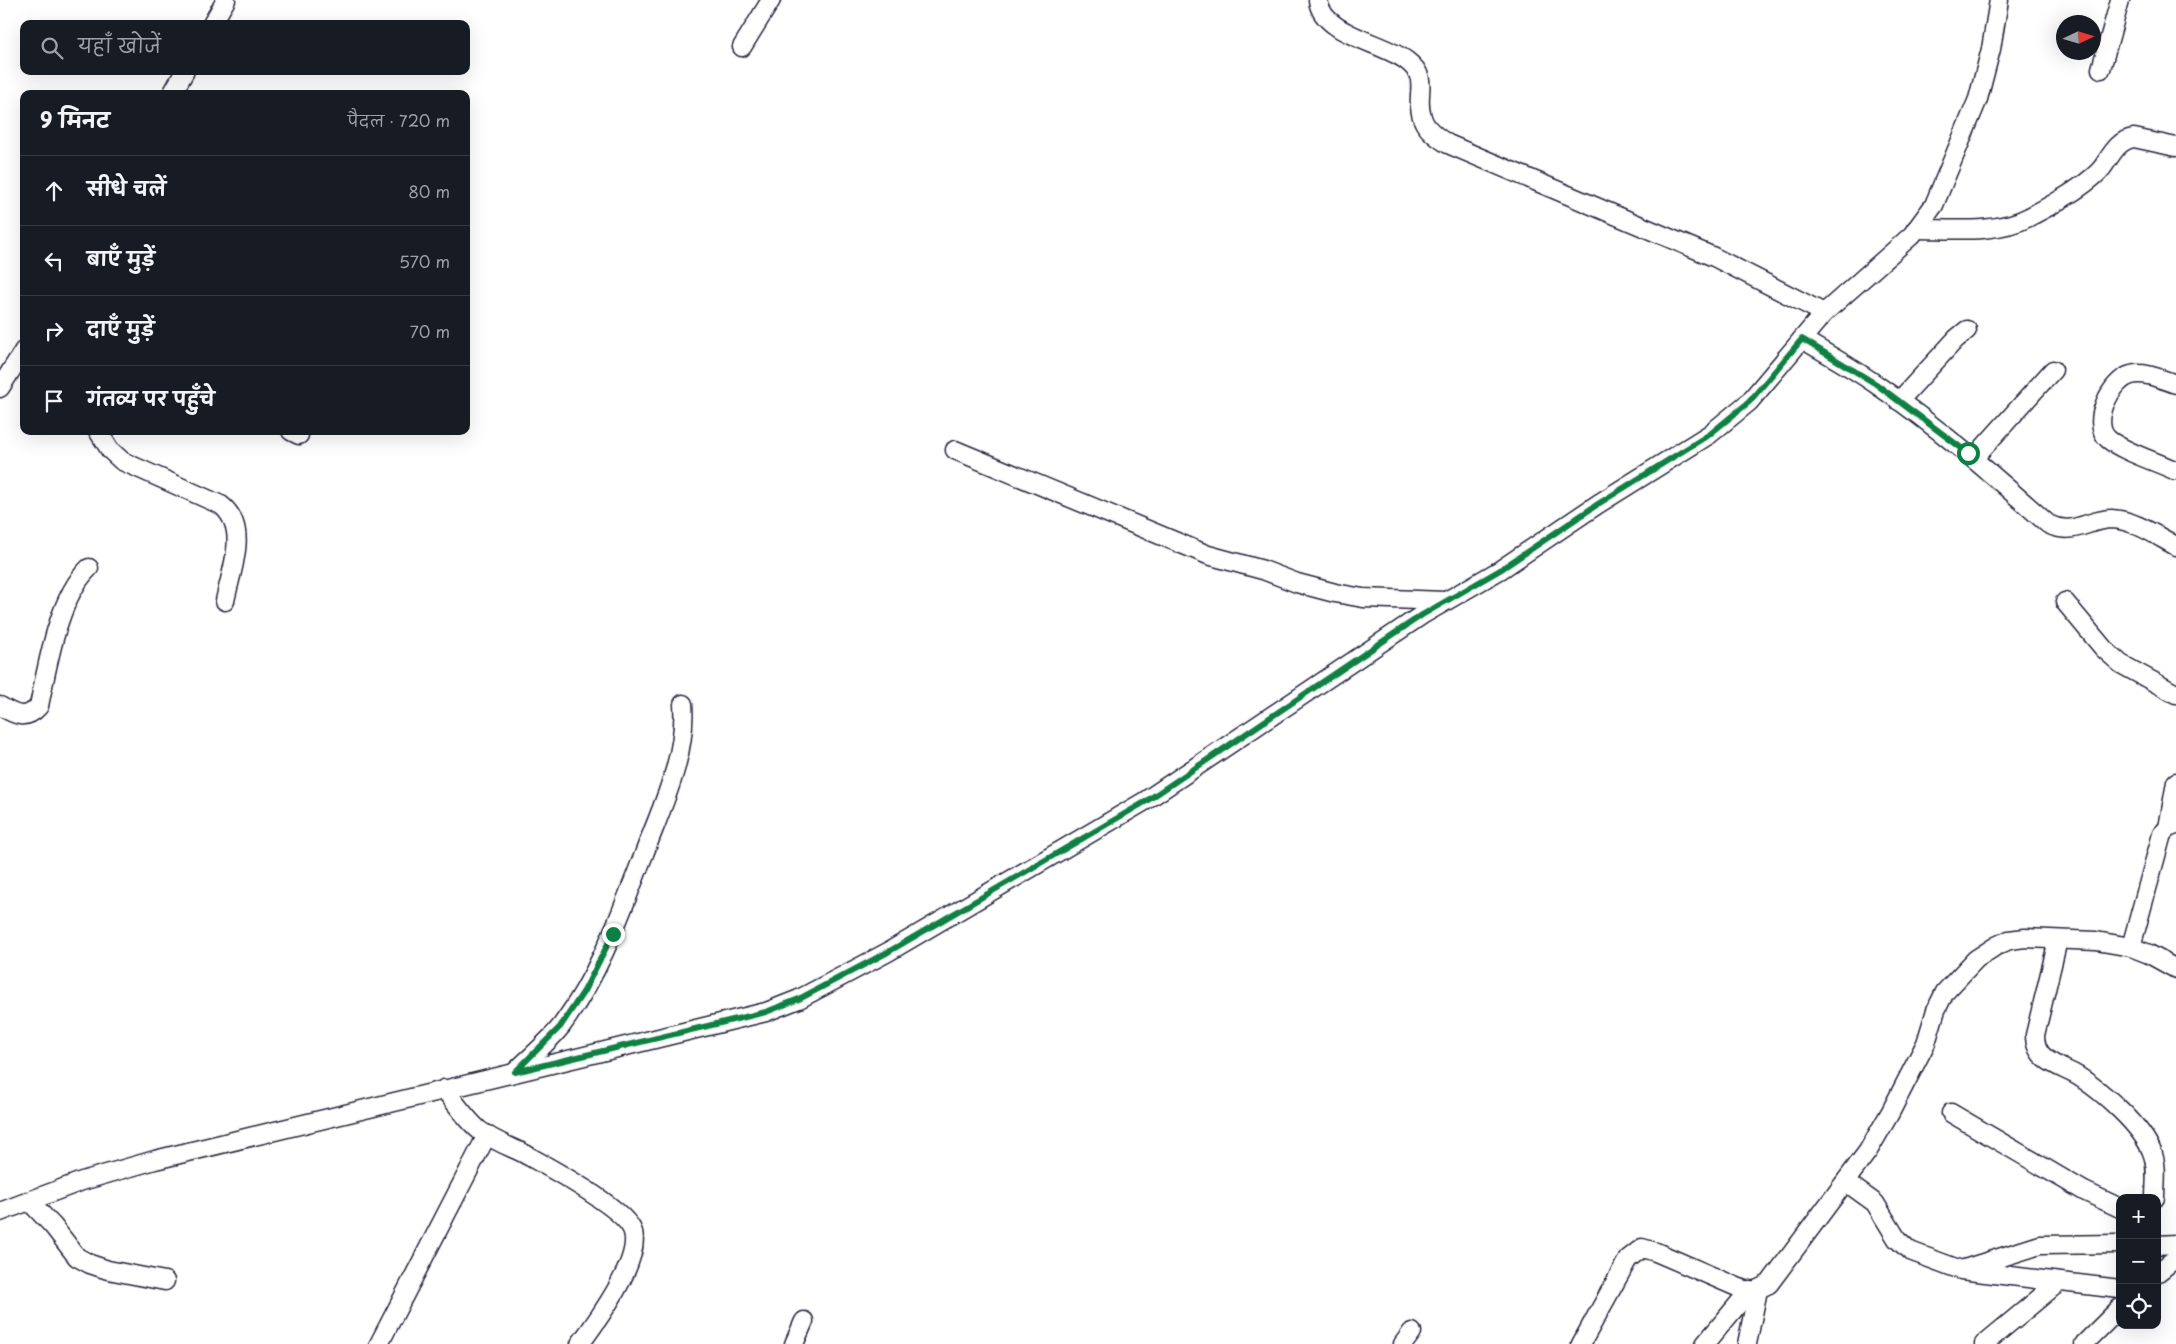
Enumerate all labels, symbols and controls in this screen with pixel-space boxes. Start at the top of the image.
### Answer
north arrow [2056,15,2101,60]
search box [20,20,470,75]
text: यहाँ खोजें [78,31,161,59]
icon: search [38,34,66,62]
text: 9 मिनट [40,103,110,135]
text: पैदल · 720 m [347,108,450,132]
text: सीधे चलें [87,174,166,202]
icon: ahead [40,177,68,205]
text: 80 m [408,179,450,203]
text: बाएँ मुड़ें [87,244,155,272]
icon: left [40,247,68,275]
text: 570 m [399,249,450,273]
text: दाएँ मुड़ें [87,314,154,342]
icon: right [40,317,68,345]
text: 70 m [410,319,450,343]
text: गंतव्य पर पहुँचे [87,384,215,412]
icon: arrive [40,387,68,415]
route start [1957,442,1980,465]
route end [602,923,625,946]
map controls [2116,1194,2161,1329]
button: + [2116,1194,2161,1239]
button: − [2116,1239,2161,1284]
button: locate [2116,1284,2161,1329]

